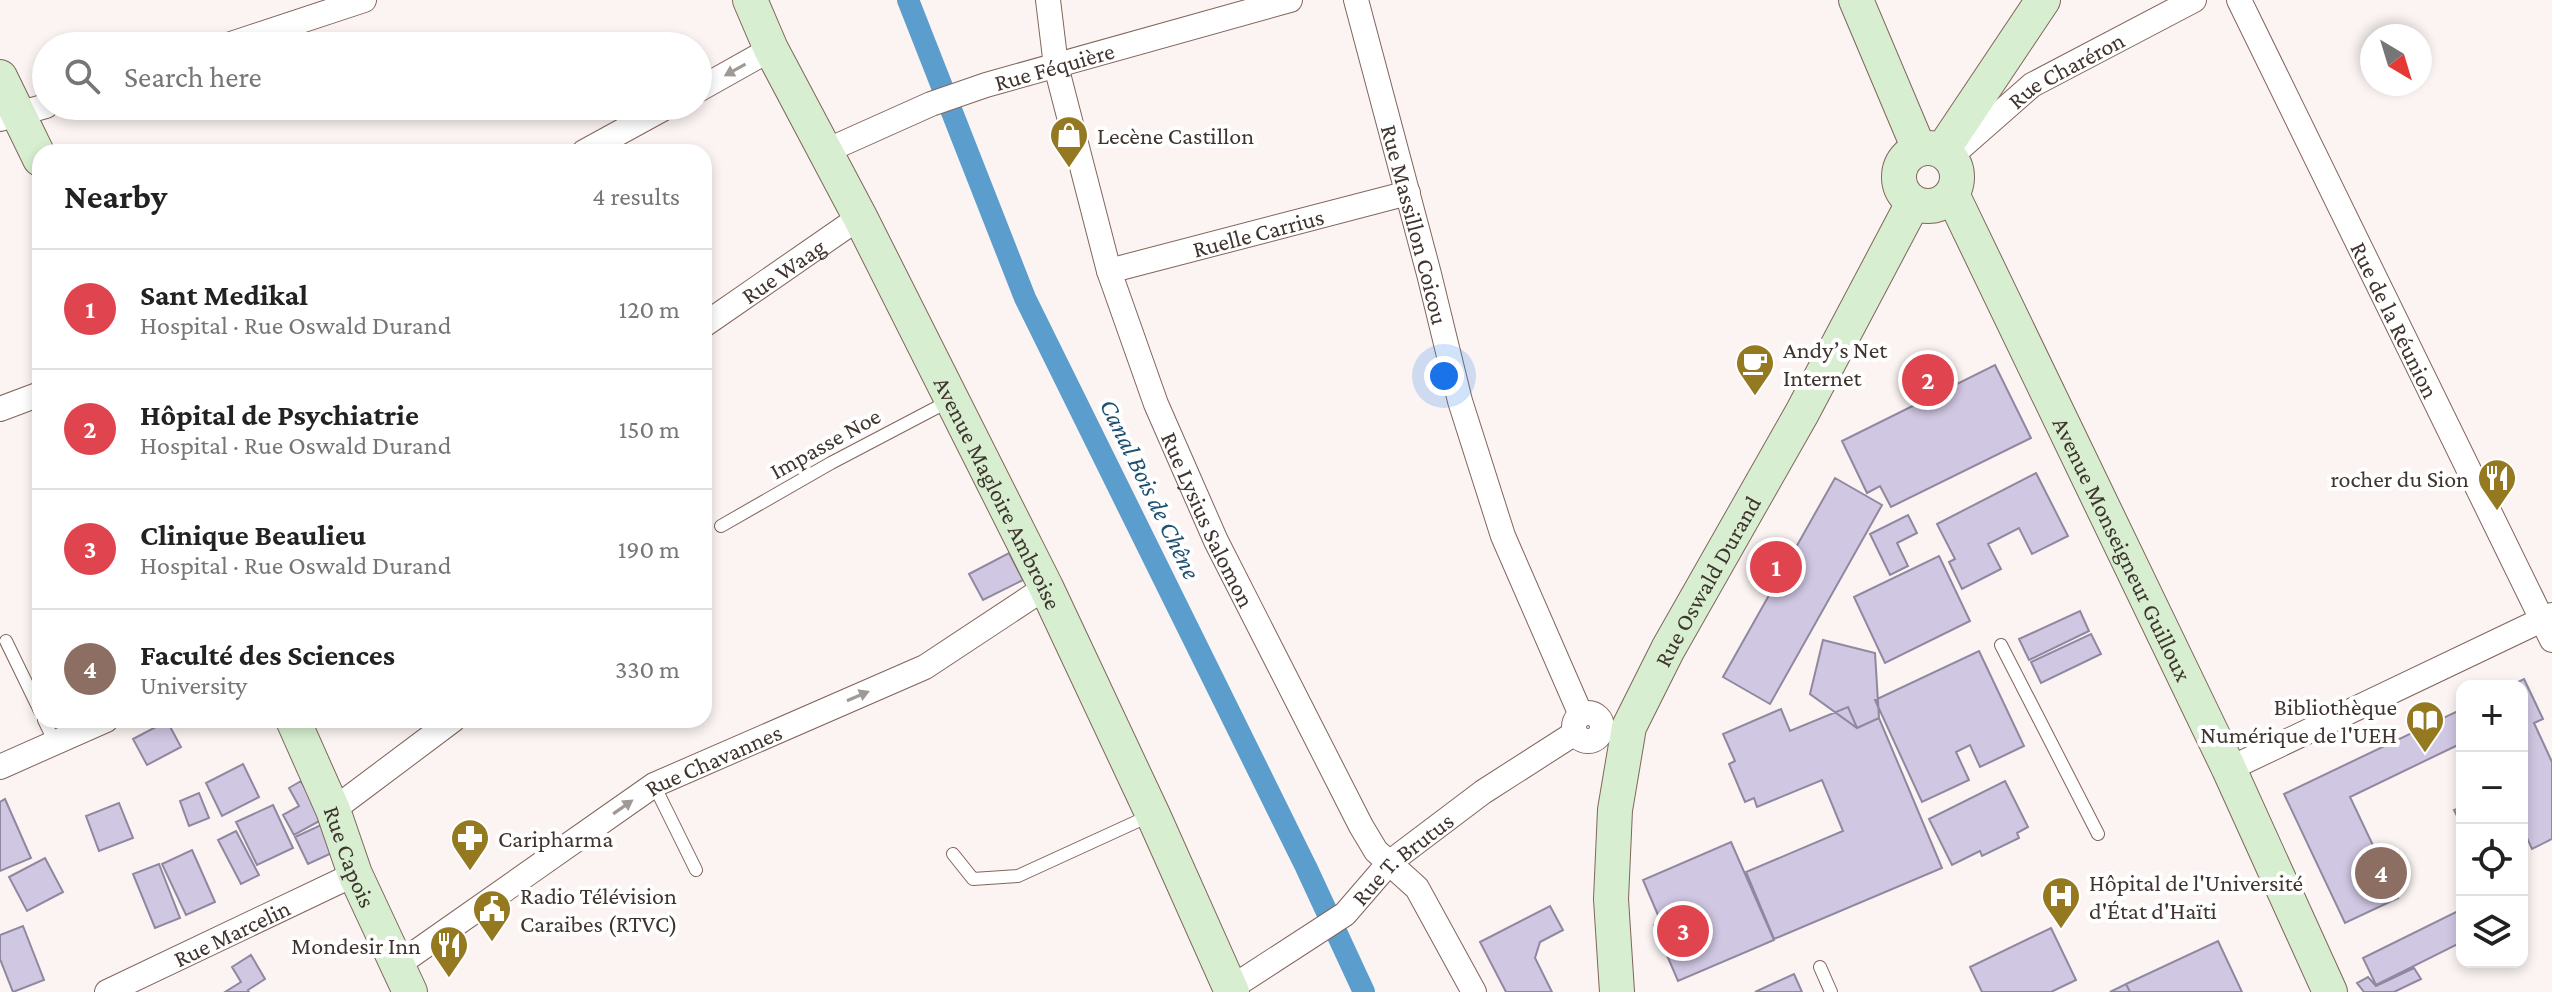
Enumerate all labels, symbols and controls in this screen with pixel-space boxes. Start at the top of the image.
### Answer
north arrow [2360,24,2432,96]
street label: Rue Charéron [2002,26,2129,114]
search box [32,32,712,120]
street label: Rue Féquière [991,36,1117,96]
icon: search [60,54,104,98]
text: Search here [124,60,262,93]
one-way arrow [723,63,746,76]
shop icon: Lecène Castillon [1048,114,1090,169]
street label: Rue Massillon Coicou [1376,121,1454,327]
place label: Lecène Castillon [1097,122,1254,149]
text: Nearby [64,178,167,215]
text: 4 results [592,182,680,211]
street label: Ruelle Carrius [1189,202,1327,262]
street label: Rue Waag [736,232,830,309]
street label: Rue de la Réunion [2346,237,2445,402]
text: Sant Medikal [140,278,308,311]
text: 1 [85,295,95,324]
text: 120 m [619,295,680,324]
text: Hospital · Rue Oswald Durand [140,311,452,340]
place label: Andy’s Net Internet [1783,336,1888,391]
cafe icon: Andy’s Net Internet [1734,342,1776,397]
pin: 2 [1902,350,1954,410]
your location [1424,356,1464,396]
street label: Avenue Magloire Ambroise [929,372,1068,613]
water label: Canal Bois de Chêne [1094,394,1206,584]
text: Hôpital de Psychiatrie [140,398,419,431]
street label: Impasse Noe [765,402,885,484]
street label: Avenue Monseigneur Guilloux [2048,413,2198,685]
text: 2 [83,415,97,444]
text: 150 m [619,415,680,444]
street label: Rue Lysius Salomon [1156,428,1261,612]
text: Hospital · Rue Oswald Durand [140,431,452,460]
restaurant icon: rocher du Sion [2476,457,2518,512]
place label: rocher du Sion [2331,465,2469,492]
street label: Rue Oswald Durand [1648,491,1766,671]
text: Clinique Beaulieu [140,518,366,551]
text: 3 [84,535,96,564]
text: 190 m [618,535,680,564]
pin: 1 [1750,537,1802,597]
text: Hospital · Rue Oswald Durand [140,551,452,580]
text: Faculté des Sciences [140,638,395,671]
text: 4 [83,655,97,684]
text: 330 m [615,655,680,684]
text: University [140,671,247,700]
map controls [2456,680,2528,968]
button: + [2456,680,2528,752]
one-way arrow [846,690,869,703]
place label: Bibliothèque Numérique de l'UEH [2200,693,2397,748]
library icon: Bibliothèque Numérique de l'UEH [2404,699,2446,754]
street label: Rue Chavannes [639,718,786,801]
button: − [2456,752,2528,824]
one-way arrow [612,800,633,815]
street label: Rue Capois [319,802,382,911]
street label: Rue T. Brutus [1345,806,1458,910]
pharmacy icon: Caripharma [449,817,491,872]
button: locate [2456,824,2528,896]
place label: Caripharma [498,825,613,852]
pin: 4 [2355,843,2407,903]
place label: Hôpital de l'Université d'État d'Haïti [2089,869,2303,924]
hospital icon: Hôpital de l'Université d'État d'Haïti [2040,875,2082,930]
place label: Radio Télévision Caraibes (RTVC) [520,882,678,938]
public building icon: Radio Télévision Caraibes (RTVC) [471,888,513,943]
street label: Rue Marcelin [169,893,294,972]
button: layers [2456,896,2528,968]
pin: 3 [1657,901,1709,961]
restaurant icon: Mondesir Inn [428,924,470,979]
place label: Mondesir Inn [291,932,421,959]

